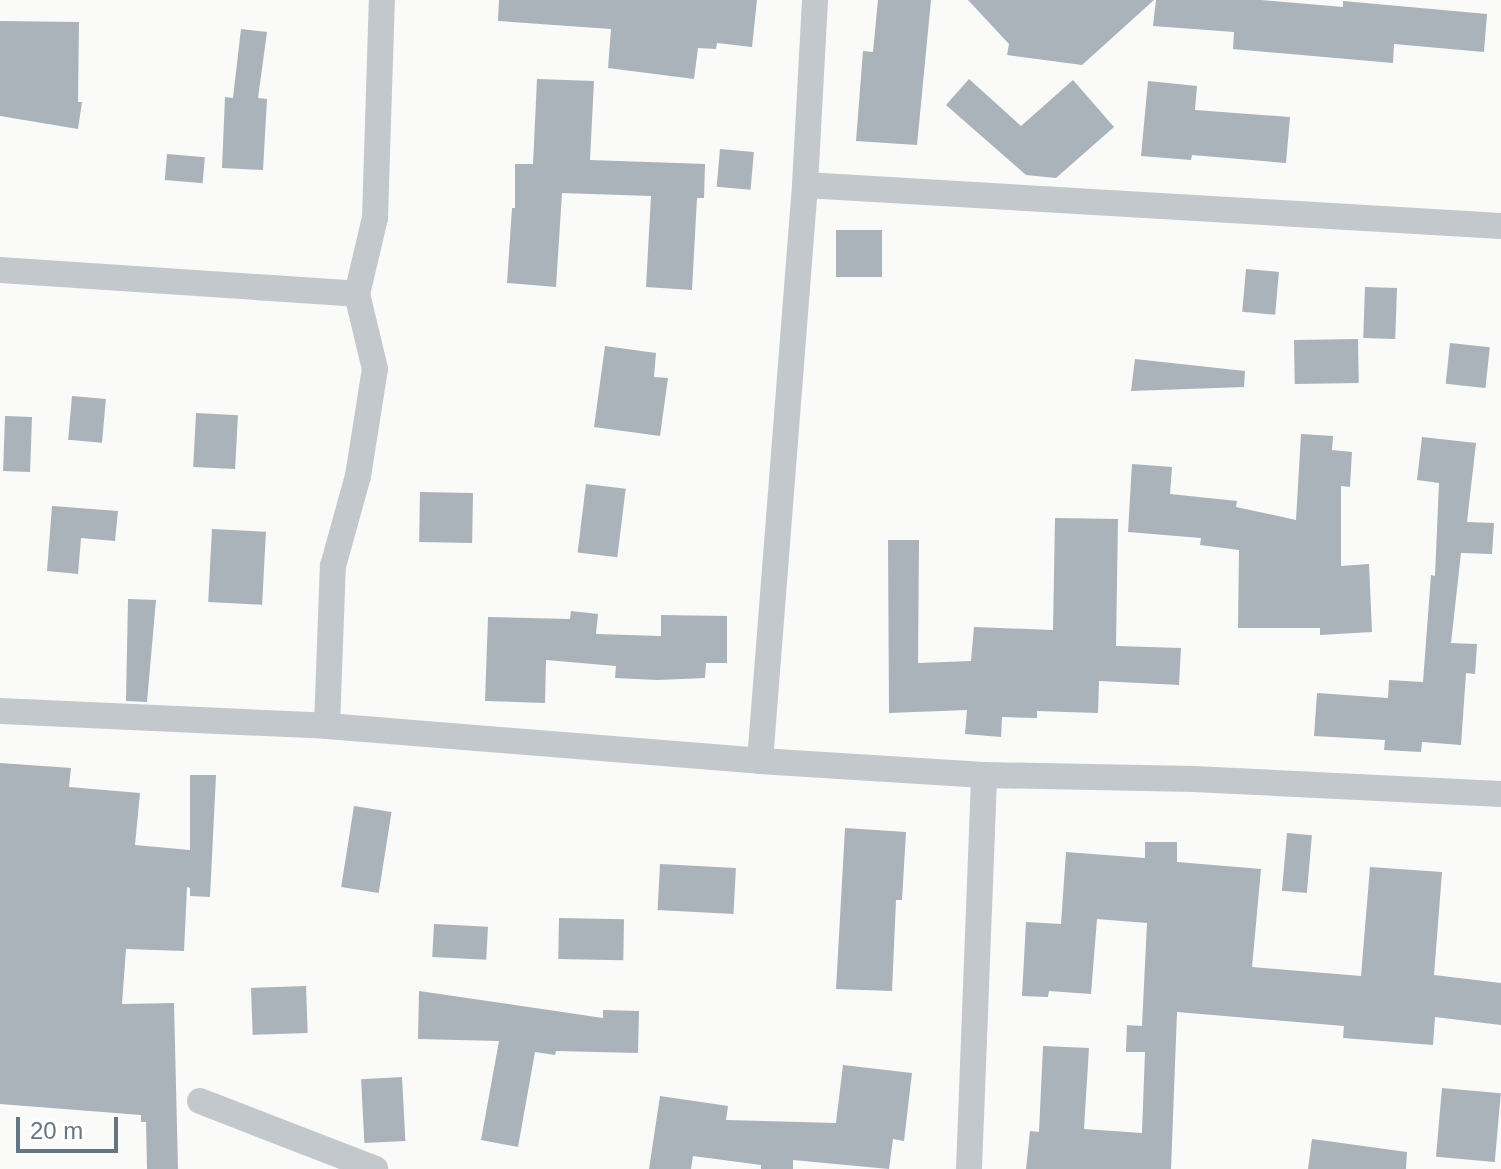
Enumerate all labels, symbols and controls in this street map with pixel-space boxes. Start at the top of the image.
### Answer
scale bar [20,1101,122,1151]
text: 20 m [30,1117,83,1144]

